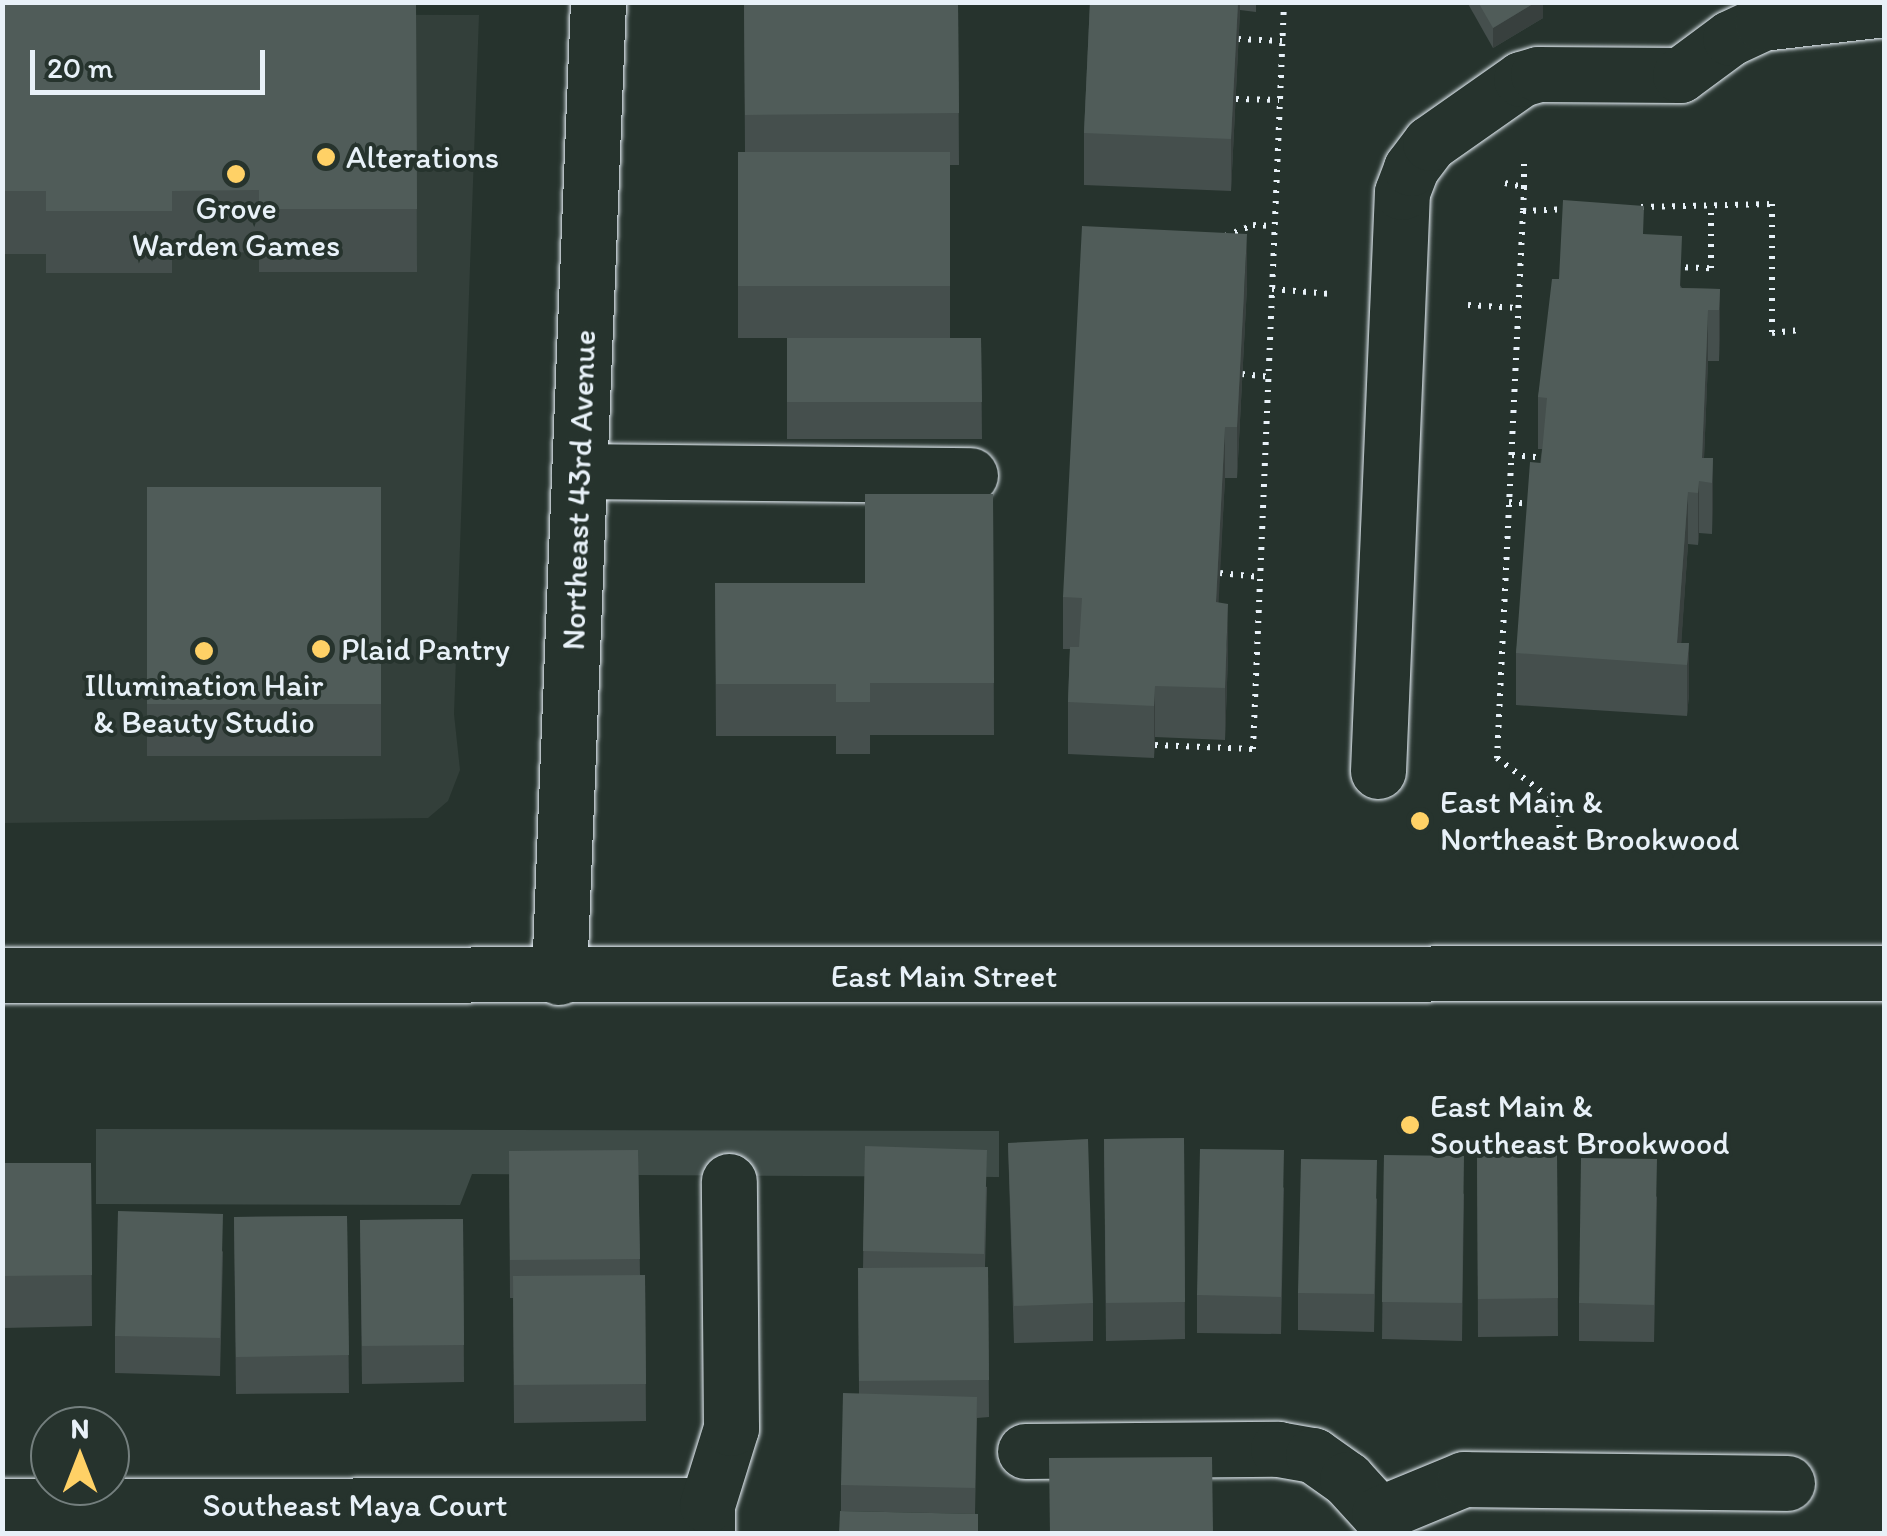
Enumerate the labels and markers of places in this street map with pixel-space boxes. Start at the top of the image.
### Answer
place label: Alterations [346,138,499,176]
marker: Alterations [315,146,337,168]
marker: Grove Warden Games [225,163,247,185]
place label: Grove Warden Games [132,190,340,265]
place label: Plaid Pantry [341,630,509,668]
marker: Plaid Pantry [310,638,332,660]
marker: Illumination Hair & Beauty Studio [193,640,215,662]
place label: Illumination Hair & Beauty Studio [84,667,324,742]
place label: East Main & Northeast Brookwood [1440,784,1739,859]
marker: East Main & Northeast Brookwood [1409,810,1431,832]
place label: East Main & Southeast Brookwood [1430,1088,1730,1163]
marker: East Main & Southeast Brookwood [1399,1114,1421,1136]

